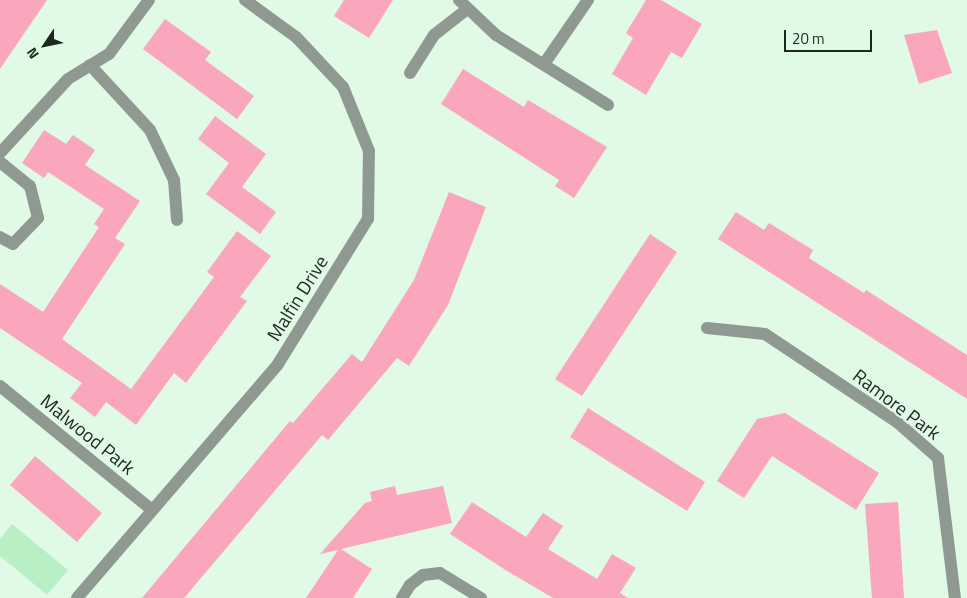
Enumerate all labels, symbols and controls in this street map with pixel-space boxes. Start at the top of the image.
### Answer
north arrow [20,20,70,70]
scale bar [787,20,874,52]
text: 20 m [792,27,825,50]
text: N [21,44,44,64]
street label: Malfin Drive [262,251,332,345]
street label: Ramore Park [849,364,945,444]
street label: Malwood Park [36,389,140,479]

